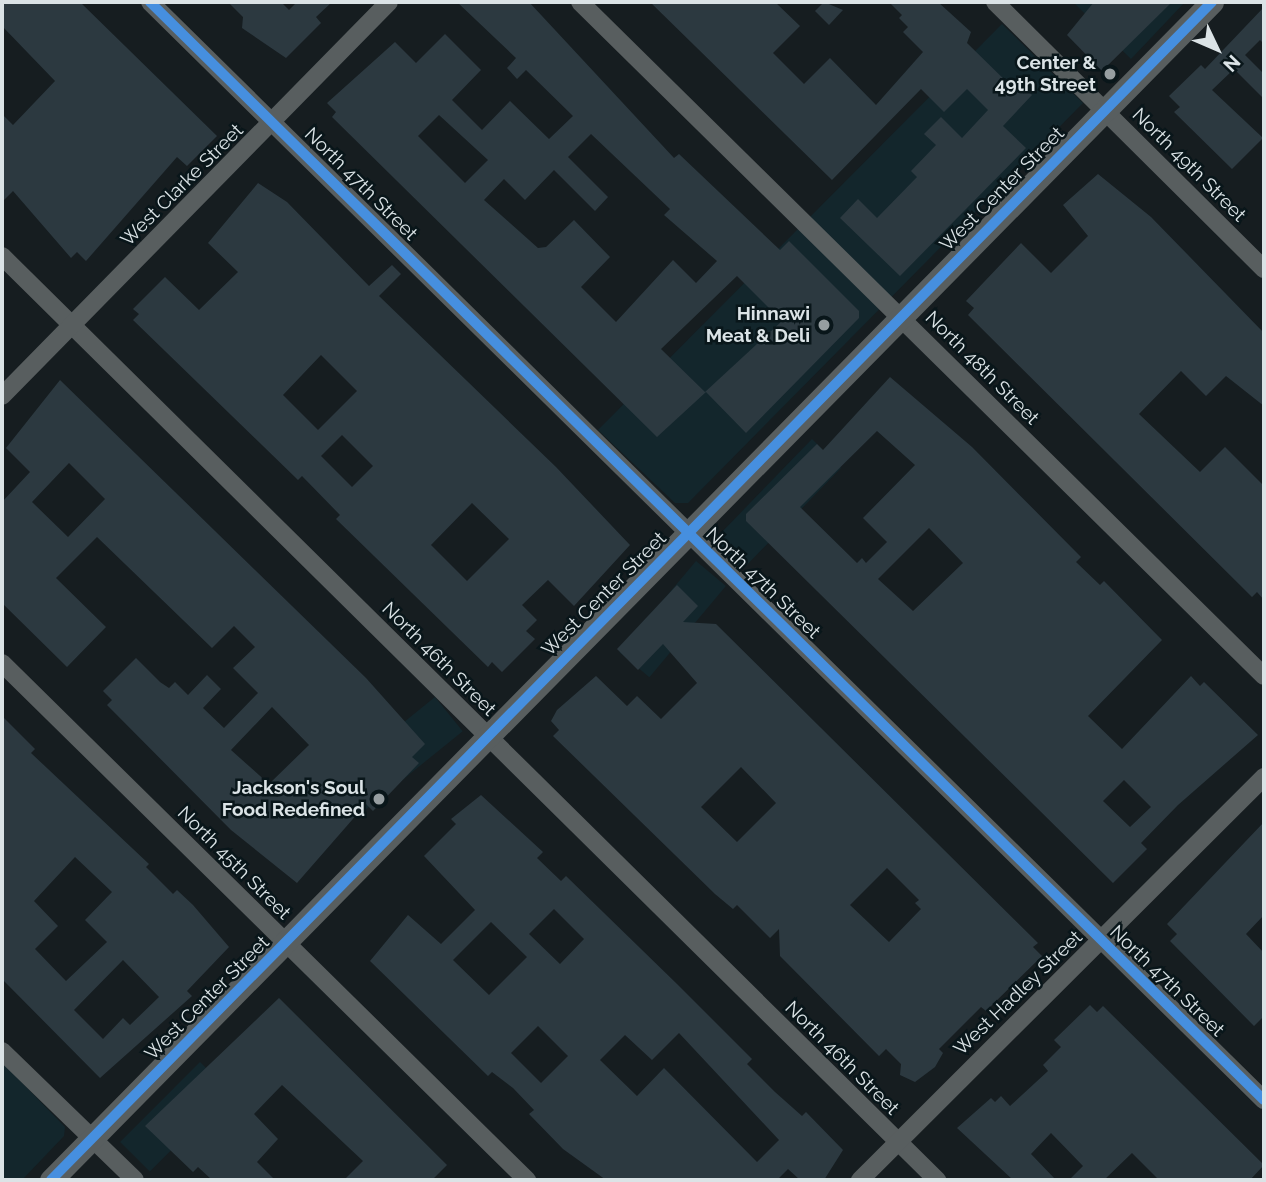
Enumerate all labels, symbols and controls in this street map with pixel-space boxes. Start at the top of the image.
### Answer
north arrow [1182,14,1252,84]
text: N [1219,51,1245,76]
place label: Center & 49th Street [995,52,1096,96]
marker: Center & 49th Street [1102,66,1118,82]
street label: North 49th Street [1127,103,1251,227]
street label: West Clarke Street [116,119,248,251]
street label: West Center Street [935,122,1069,256]
street label: North 47th Street [300,123,422,245]
place label: Hinnawi Meat & Deli [706,303,810,347]
street label: North 48th Street [920,306,1044,430]
marker: Hinnawi Meat & Deli [816,317,832,333]
street label: North 47th Street [701,523,825,643]
street label: West Center Street [537,527,671,661]
street label: North 46th Street [377,597,501,721]
place label: Jackson's Soul Food Redefined [222,777,365,821]
marker: Jackson's Soul Food Redefined [371,791,387,807]
street label: North 45th Street [173,802,295,924]
street label: North 47th Street [1105,921,1229,1041]
street label: West Hadley Street [949,926,1087,1060]
street label: West Center Street [140,931,274,1065]
street label: North 46th Street [780,996,904,1120]

